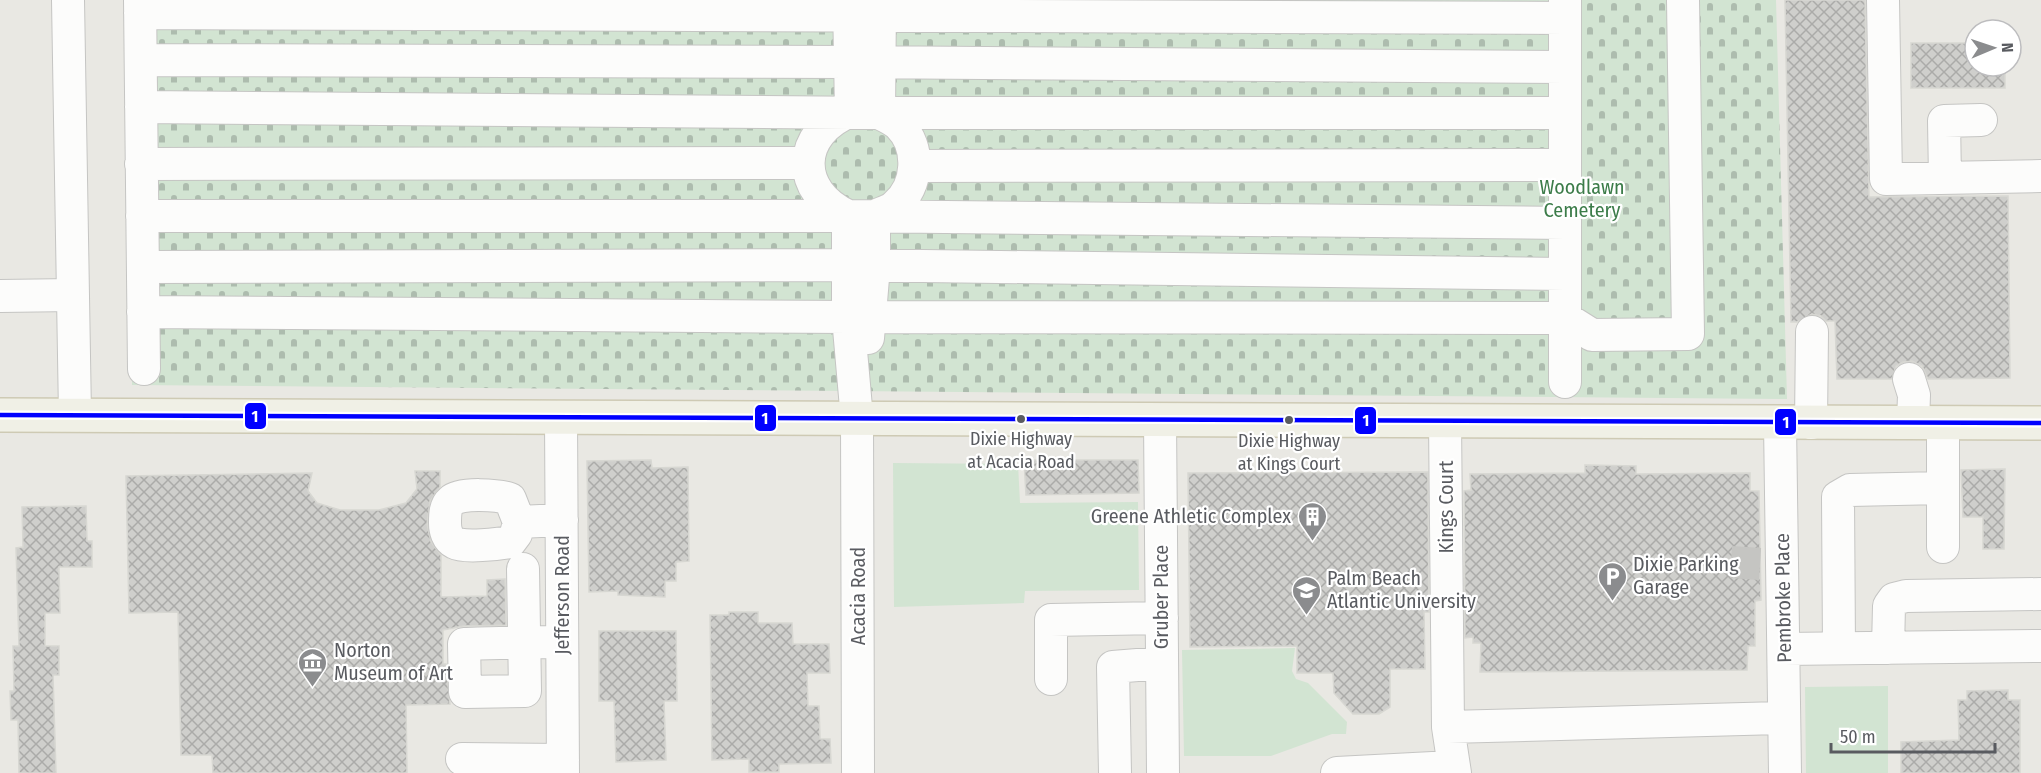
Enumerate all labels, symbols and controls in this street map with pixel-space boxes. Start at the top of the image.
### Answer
north arrow [1963,18,2023,78]
text: N [1998,42,2017,53]
park label: Woodlawn Cemetery [1539,175,1625,222]
line badge: 1 [244,402,267,430]
line badge: 1 [754,404,777,432]
line badge: 1 [1354,406,1377,435]
text: 1 [252,407,258,426]
line badge: 1 [1774,408,1797,436]
text: 1 [762,409,768,428]
text: 1 [1363,411,1369,430]
marker: Dixie Highway at Acacia Road [1015,413,1027,425]
text: 1 [1783,413,1789,432]
marker: Dixie Highway at Kings Court [1283,414,1295,426]
place label: Dixie Highway at Acacia Road [967,428,1075,473]
place label: Dixie Highway at Kings Court [1238,430,1340,475]
street label: Kings Court [1434,460,1458,553]
building icon: Greene Athletic Complex [1296,500,1328,542]
place label: Greene Athletic Complex [1091,504,1291,528]
street label: Pembroke Place [1770,533,1796,663]
street label: Jefferson Road [550,535,574,655]
street label: Gruber Place [1149,545,1173,649]
street label: Acacia Road [846,547,870,645]
place label: Dixie Parking Garage [1633,552,1739,599]
parking icon: Dixie Parking Garage [1596,560,1628,602]
place label: Palm Beach Atlantic University [1327,566,1476,613]
school or university icon: Palm Beach Atlantic University [1290,574,1322,616]
place label: Norton Museum of Art [334,638,453,685]
museum icon: Norton Museum of Art [297,646,329,688]
scale bar [1831,716,1994,754]
text: 50 m [1840,726,1876,748]

